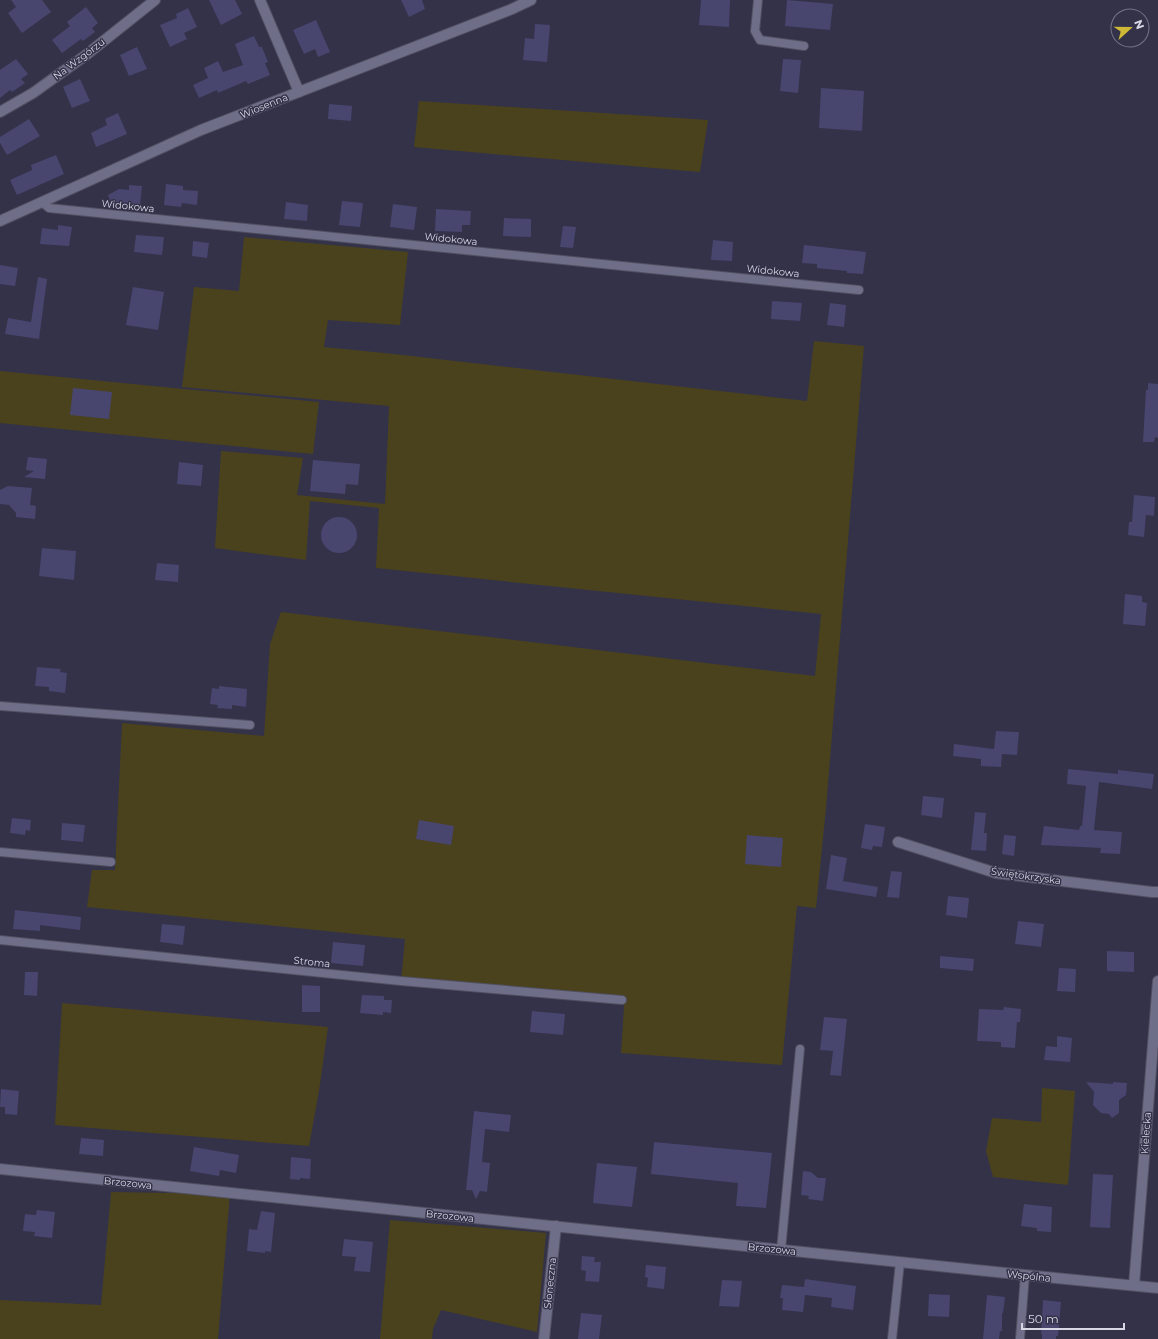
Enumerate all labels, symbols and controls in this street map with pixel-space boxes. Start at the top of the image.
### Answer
north arrow [1110,8,1150,48]
text: N [1131,18,1147,31]
street label: Na Wzgórzu [51,35,107,83]
street label: Wiosenna [238,91,290,121]
street label: Widokowa [101,197,155,215]
street label: Widokowa [424,230,478,248]
street label: Widokowa [746,262,800,280]
street label: Świętokrzyska [990,865,1062,887]
street label: Stroma [293,954,331,970]
street label: Kielecka [1138,1112,1154,1154]
street label: Brzozowa [103,1174,153,1192]
street label: Brzozowa [425,1207,475,1225]
street label: Brzozowa [747,1240,797,1258]
street label: Słoneczna [541,1257,559,1309]
street label: Wspólna [1007,1267,1051,1285]
scale bar [1022,1305,1124,1331]
text: 50 m [1028,1311,1059,1326]

